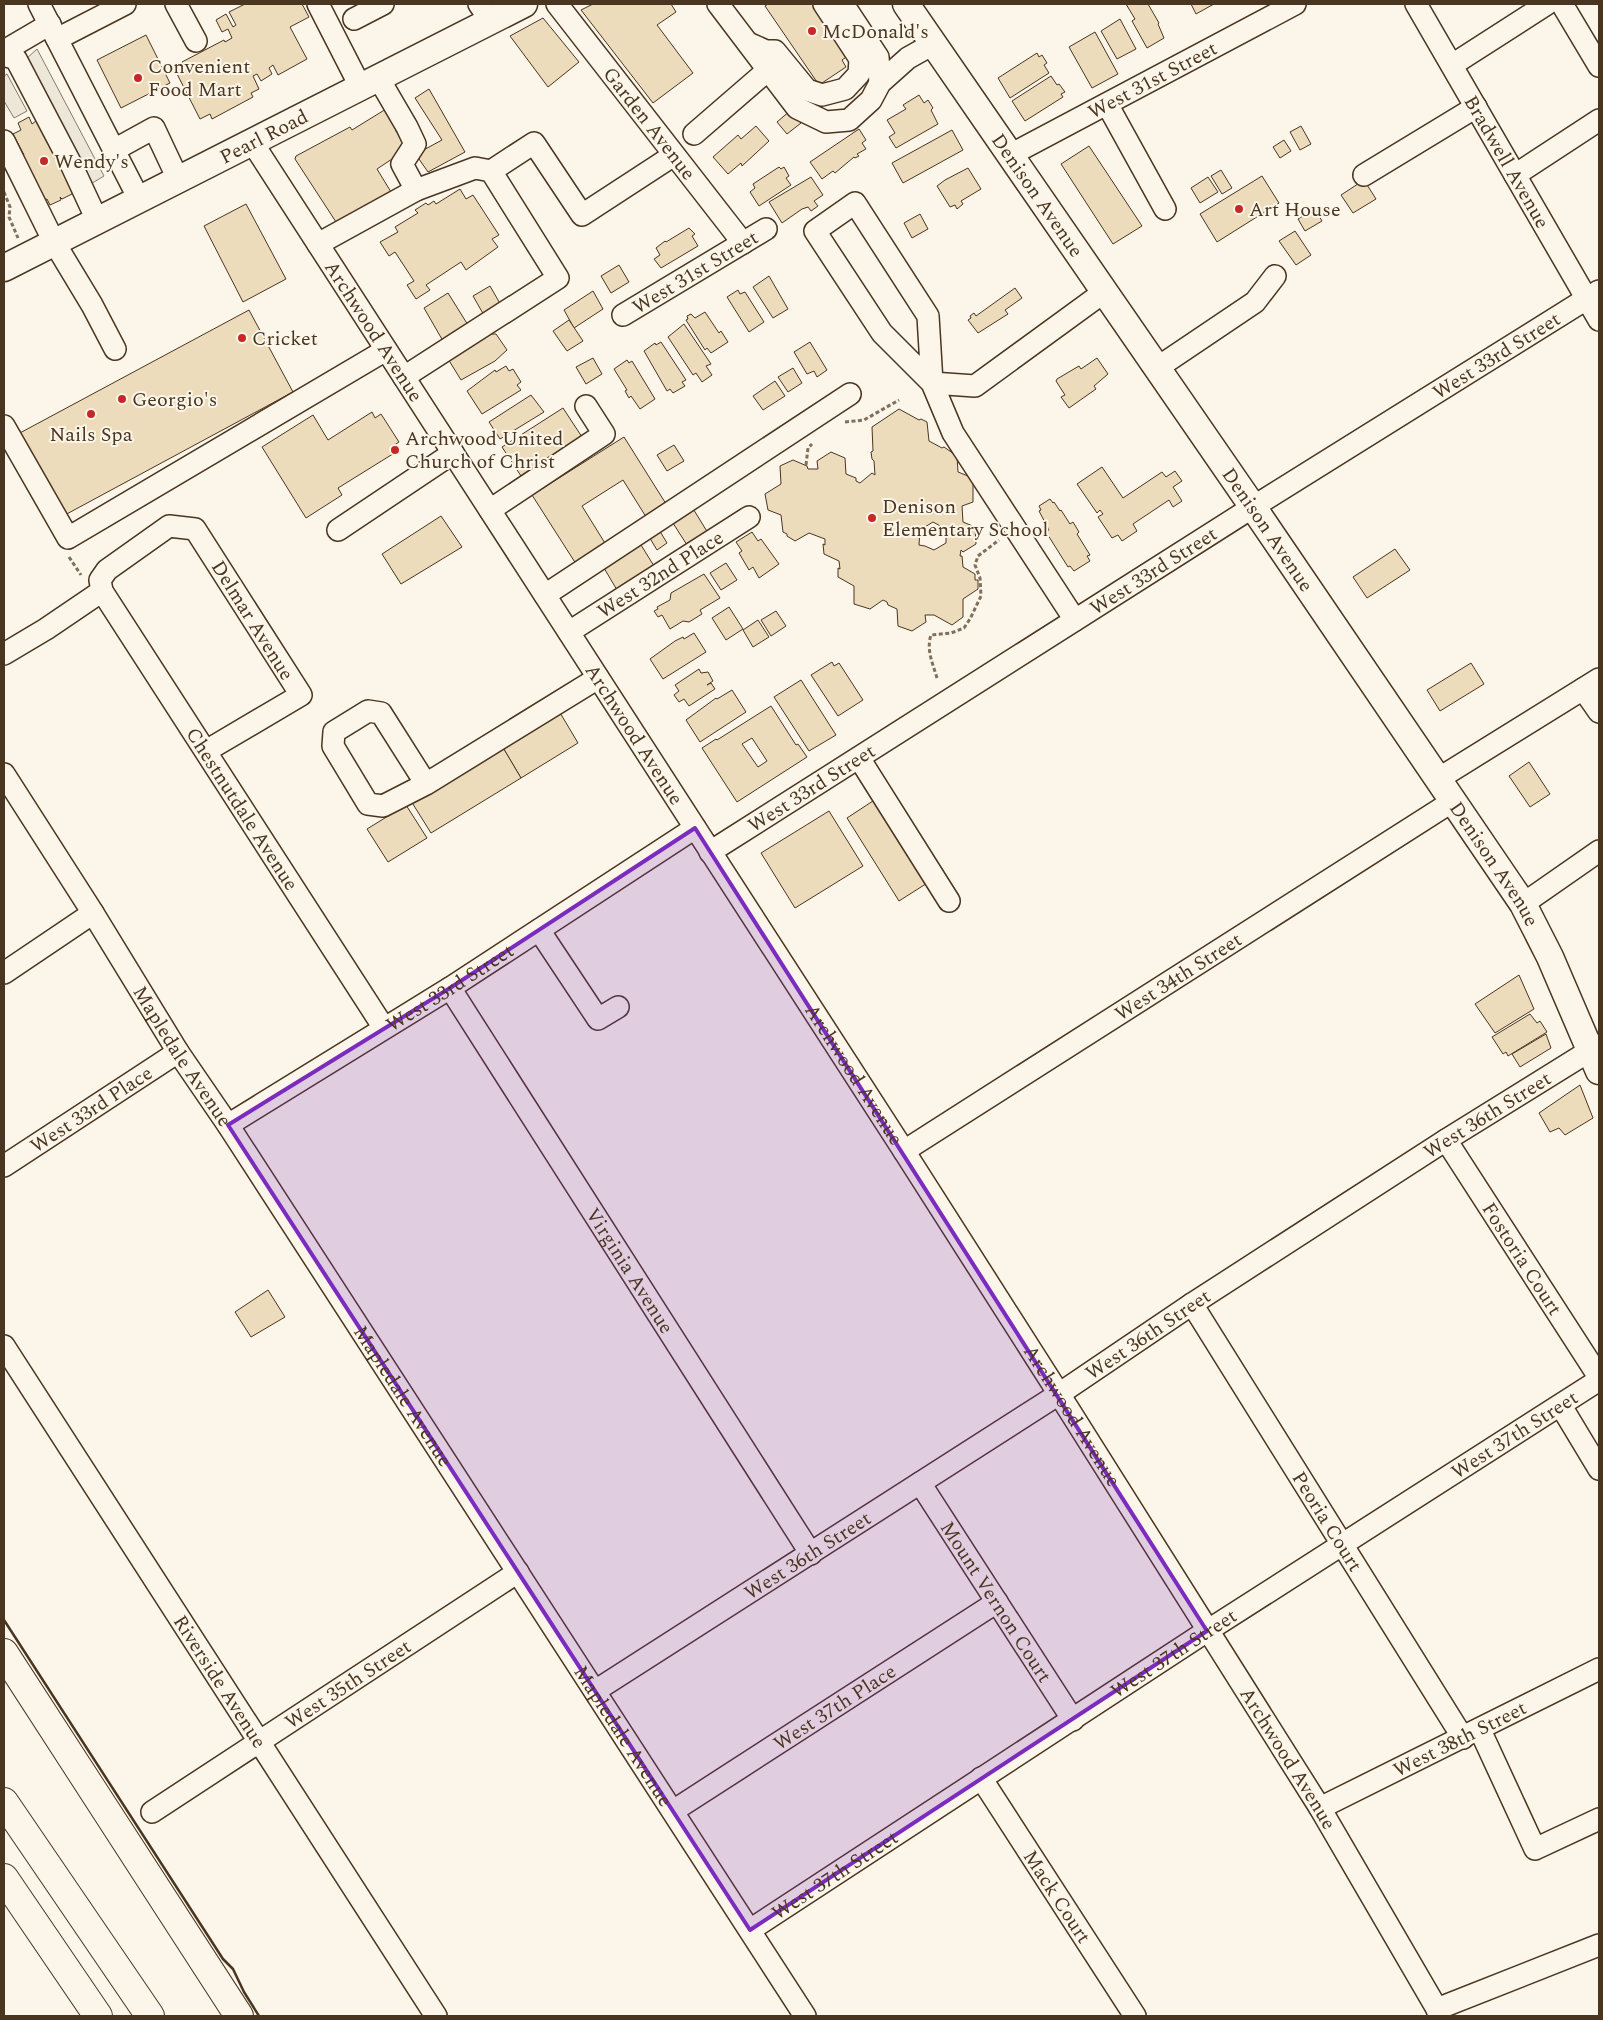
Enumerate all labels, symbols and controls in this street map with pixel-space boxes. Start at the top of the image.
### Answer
place label: McDonald's [822,17,929,47]
marker: McDonald's [806,25,818,37]
street label: West 31st Street [1083,34,1223,127]
place label: Convenient Food Mart [148,52,250,105]
street label: Garden Avenue [595,61,703,187]
marker: Convenient Food Mart [132,72,144,84]
street label: Bradwell Avenue [1456,90,1557,234]
street label: Pearl Road [214,102,313,172]
street label: Denison Avenue [983,127,1090,264]
place label: Wendy's [54,147,129,177]
marker: Wendy's [38,155,50,167]
place label: Art House [1249,195,1341,225]
marker: Art House [1233,203,1245,215]
street label: West 31st Street [627,223,764,322]
street label: Archwood Avenue [316,255,430,408]
street label: West 33rd Street [1427,305,1567,407]
place label: Cricket [252,324,318,354]
marker: Cricket [236,332,248,344]
place label: Georgio's [132,385,217,415]
marker: Georgio's [116,393,128,405]
marker: Nails Spa [85,408,97,420]
place label: Nails Spa [49,420,133,450]
place label: Archwood United Church of Christ [405,424,564,477]
marker: Archwood United Church of Christ [389,444,401,456]
street label: Denison Avenue [1214,461,1321,598]
place label: Denison Elementary School [882,492,1048,545]
marker: Denison Elementary School [866,512,878,524]
street label: West 33rd Street [1084,519,1223,623]
street label: West 32nd Place [591,523,730,626]
street label: Delmar Avenue [203,555,301,687]
street label: Archwood Avenue [577,658,691,811]
street label: Chestnutdale Avenue [178,722,306,897]
street label: West 33rd Street [742,737,882,840]
street label: Denison Avenue [1441,795,1546,932]
street label: West 34th Street [1109,925,1248,1029]
street label: West 33rd Street [381,936,520,1040]
street label: Mapledale Avenue [125,980,239,1133]
street label: Archwood Avenue [797,998,910,1151]
street label: West 33rd Place [24,1059,159,1161]
street label: West 36th Street [1418,1064,1557,1167]
street label: Fostoria Court [1474,1196,1569,1322]
street label: Virginia Avenue [578,1202,681,1340]
street label: West 36th Street [1079,1282,1217,1388]
street label: Mapledale Avenue [345,1320,459,1473]
street label: Archwood Avenue [1015,1339,1128,1493]
street label: West 37th Street [1445,1383,1584,1487]
street label: Peoria Court [1284,1466,1370,1578]
street label: West 36th Street [738,1504,877,1608]
street label: Mount Vernon Court [932,1515,1059,1689]
street label: West 37th Street [1105,1602,1243,1706]
street label: Riverside Avenue [165,1609,274,1755]
street label: West 35th Street [279,1632,417,1737]
street label: West 37th Place [768,1657,902,1759]
street label: Mapledale Avenue [566,1659,680,1813]
street label: Archwood Avenue [1232,1682,1343,1836]
street label: West 38th Street [1388,1693,1532,1785]
street label: West 37th Street [766,1823,904,1928]
street label: Mack Court [1015,1844,1098,1950]

